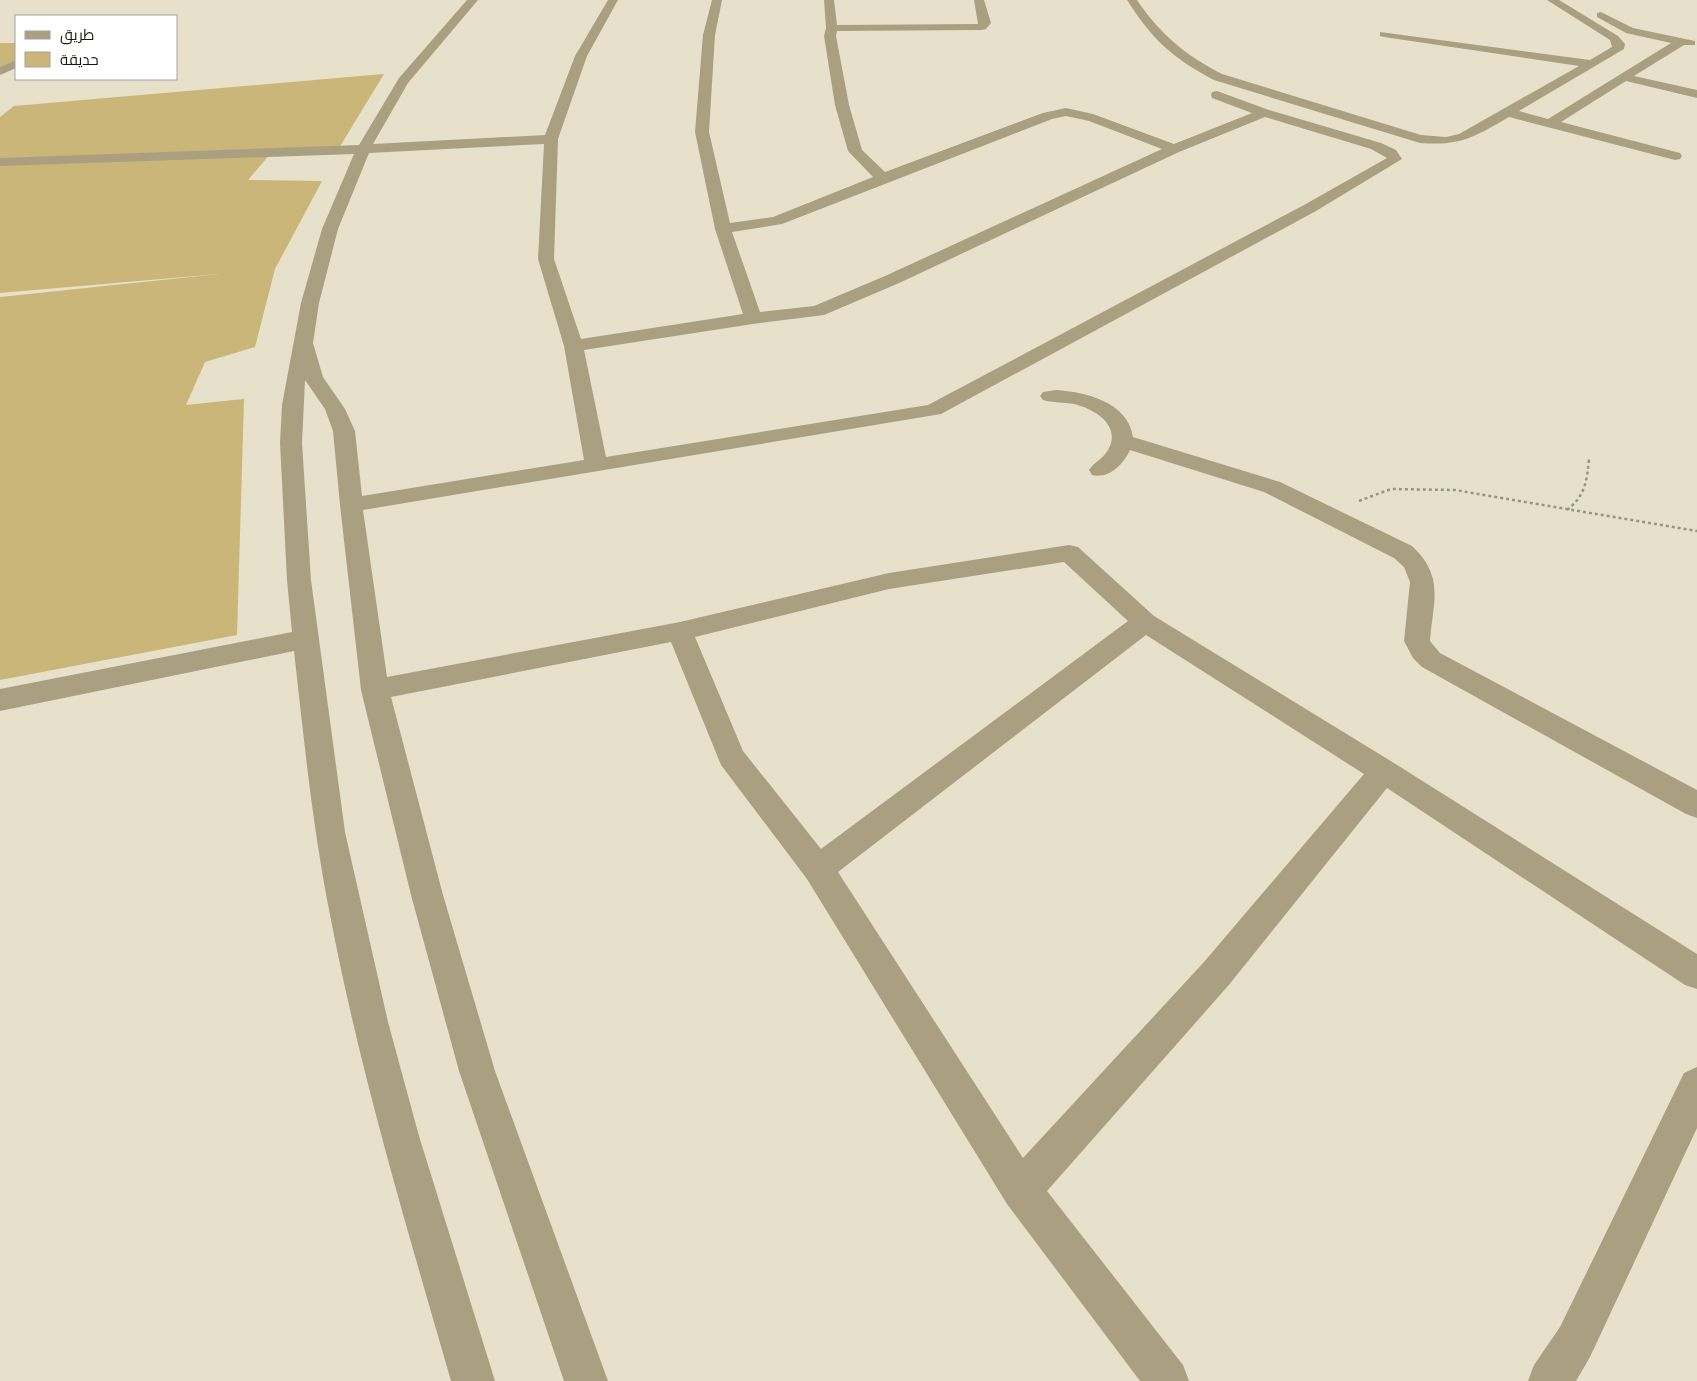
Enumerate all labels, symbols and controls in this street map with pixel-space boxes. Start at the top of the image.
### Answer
legend [15,15,178,80]
text: طريق [60,26,94,45]
text: حديقة [60,51,99,69]

